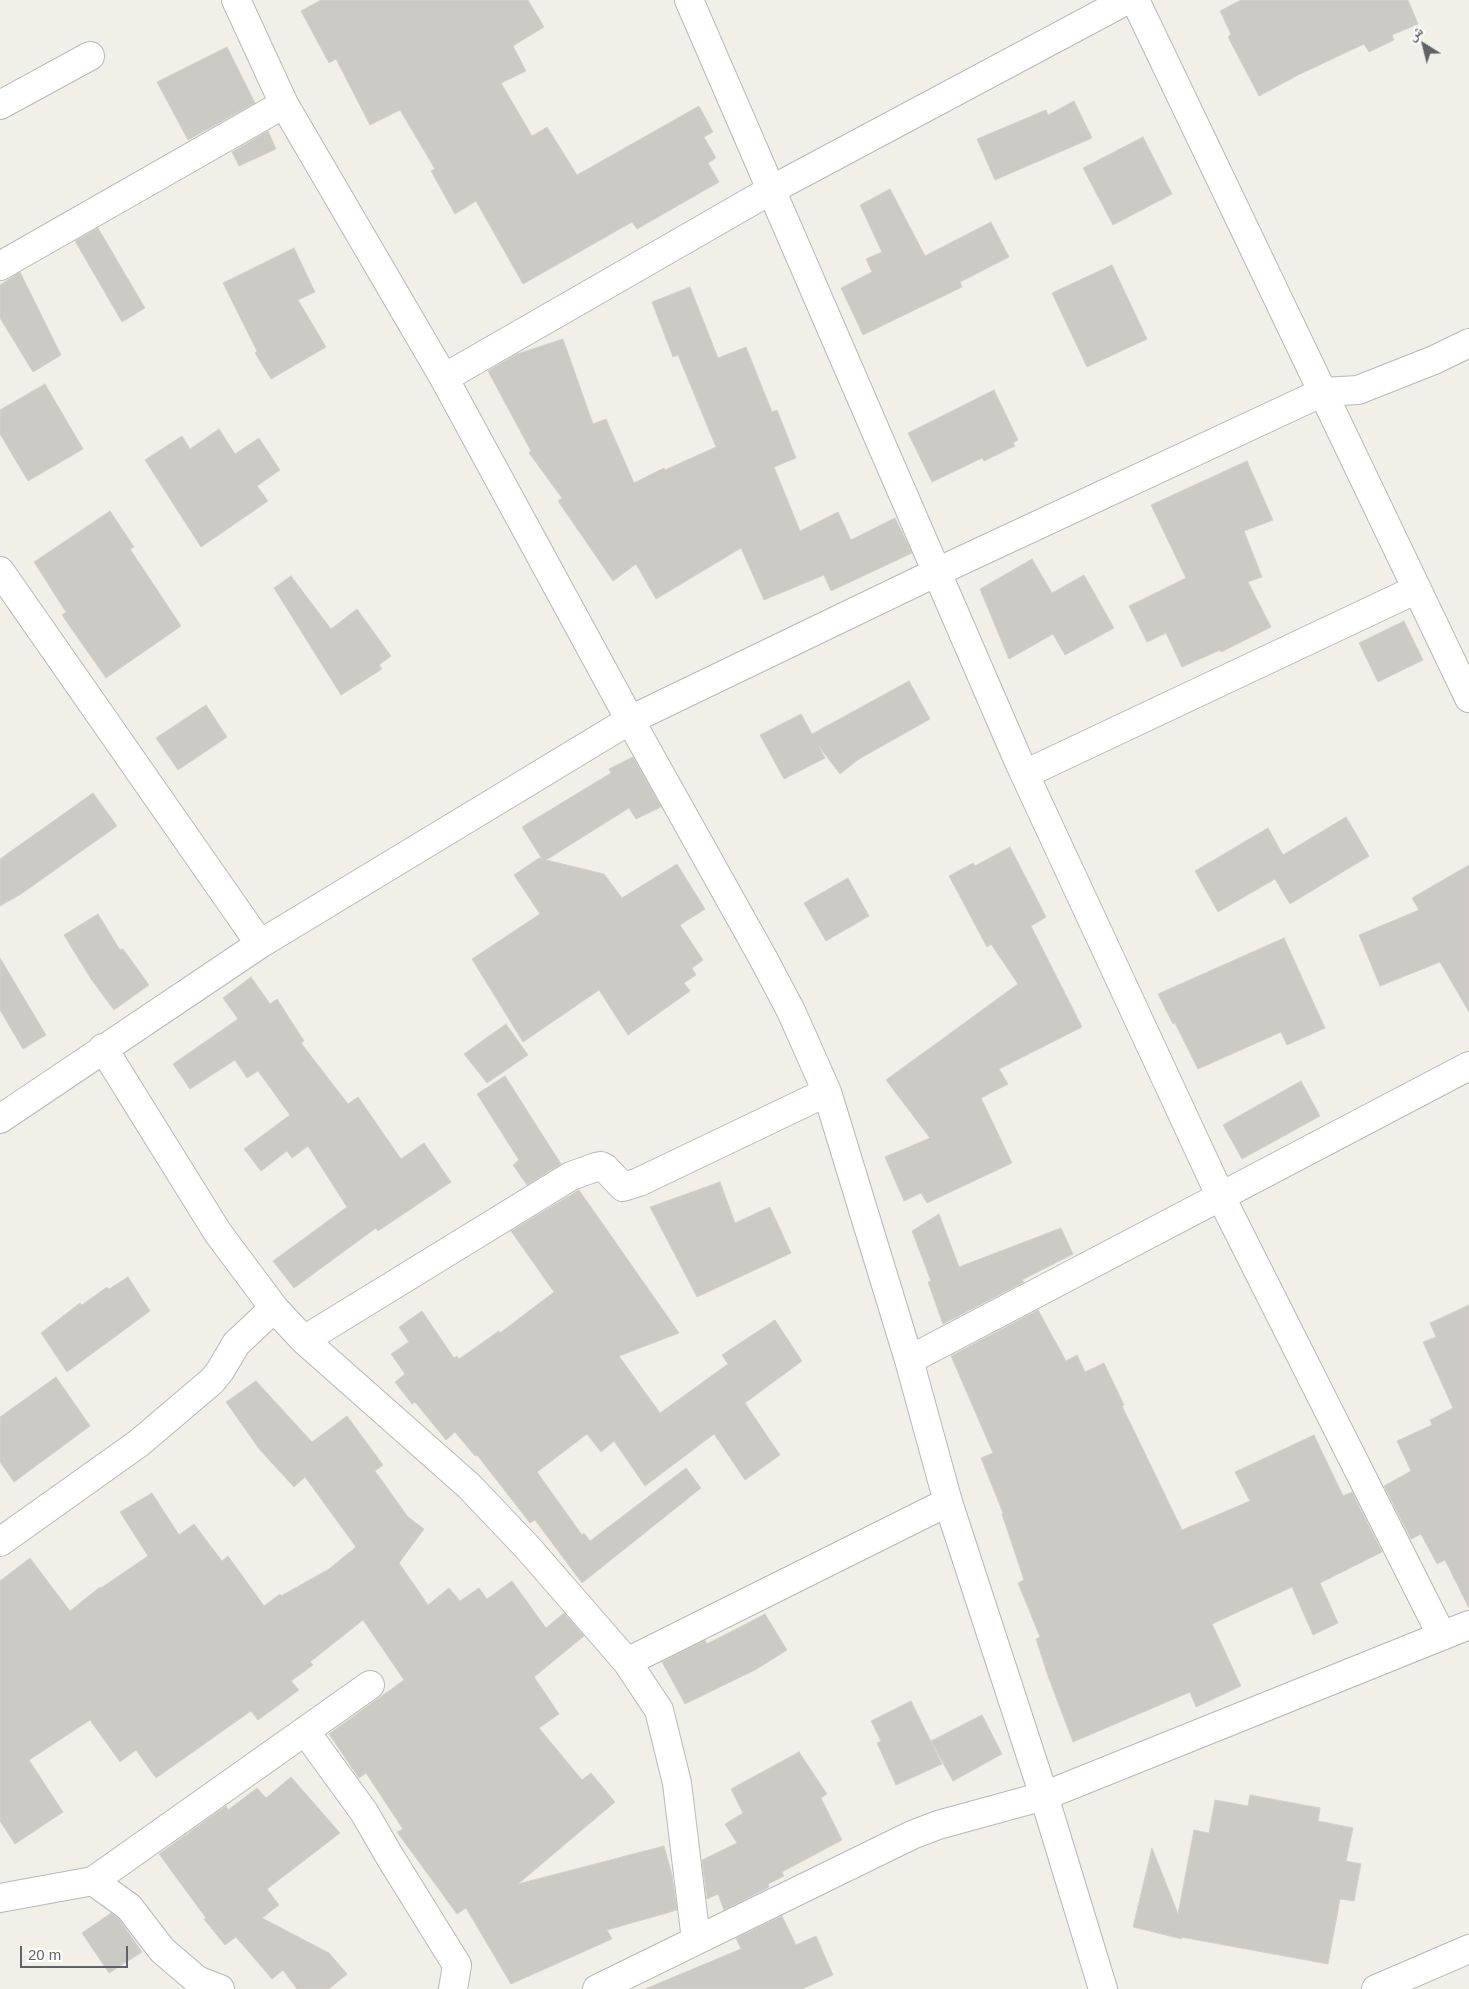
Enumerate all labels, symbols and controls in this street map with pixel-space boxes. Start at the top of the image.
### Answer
north arrow [1399,20,1449,70]
text: ش [1404,22,1426,44]
scale bar [22,1936,130,1968]
text: 20 m [28,1946,61,1963]

